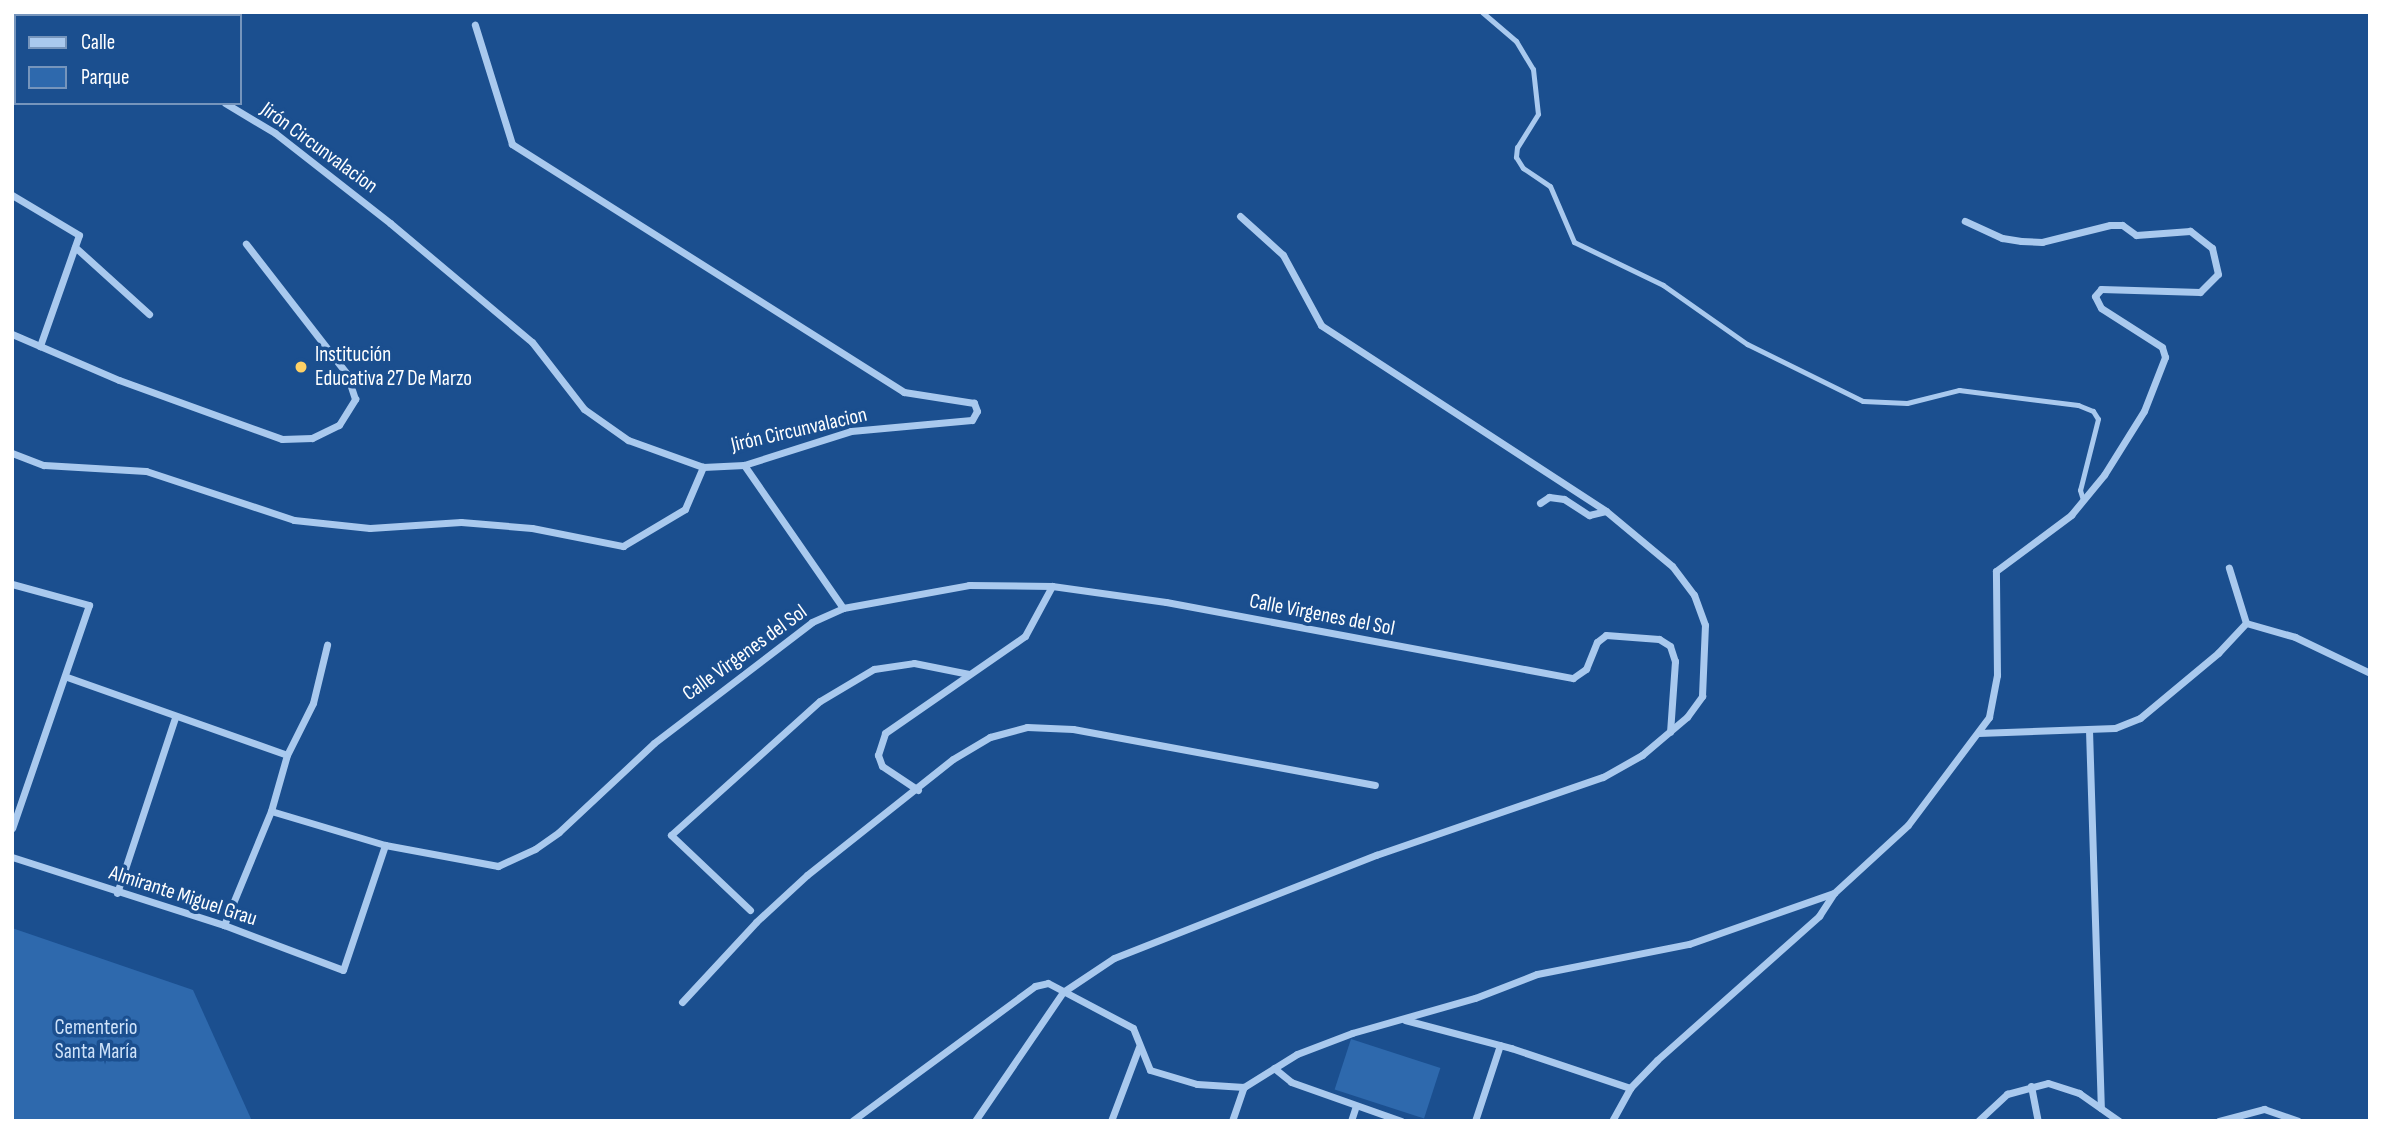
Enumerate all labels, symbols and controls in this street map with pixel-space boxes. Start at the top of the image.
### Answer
legend [14,14,242,105]
text: Calle [81,30,115,55]
text: Parque [81,65,129,90]
street label: Jirón Circunvalacion [255,97,383,199]
place label: Institución Educativa 27 De Marzo [315,342,472,392]
marker: Institución Educativa 27 De Marzo [293,359,309,375]
street label: Jirón Circunvalacion [729,402,869,458]
street label: Calle Virgenes del Sol [1247,589,1397,641]
street label: Calle Virgenes del Sol [678,599,812,707]
street label: Almirante Miguel Grau [106,860,260,932]
park label: Cementerio Santa María [55,1015,137,1065]

